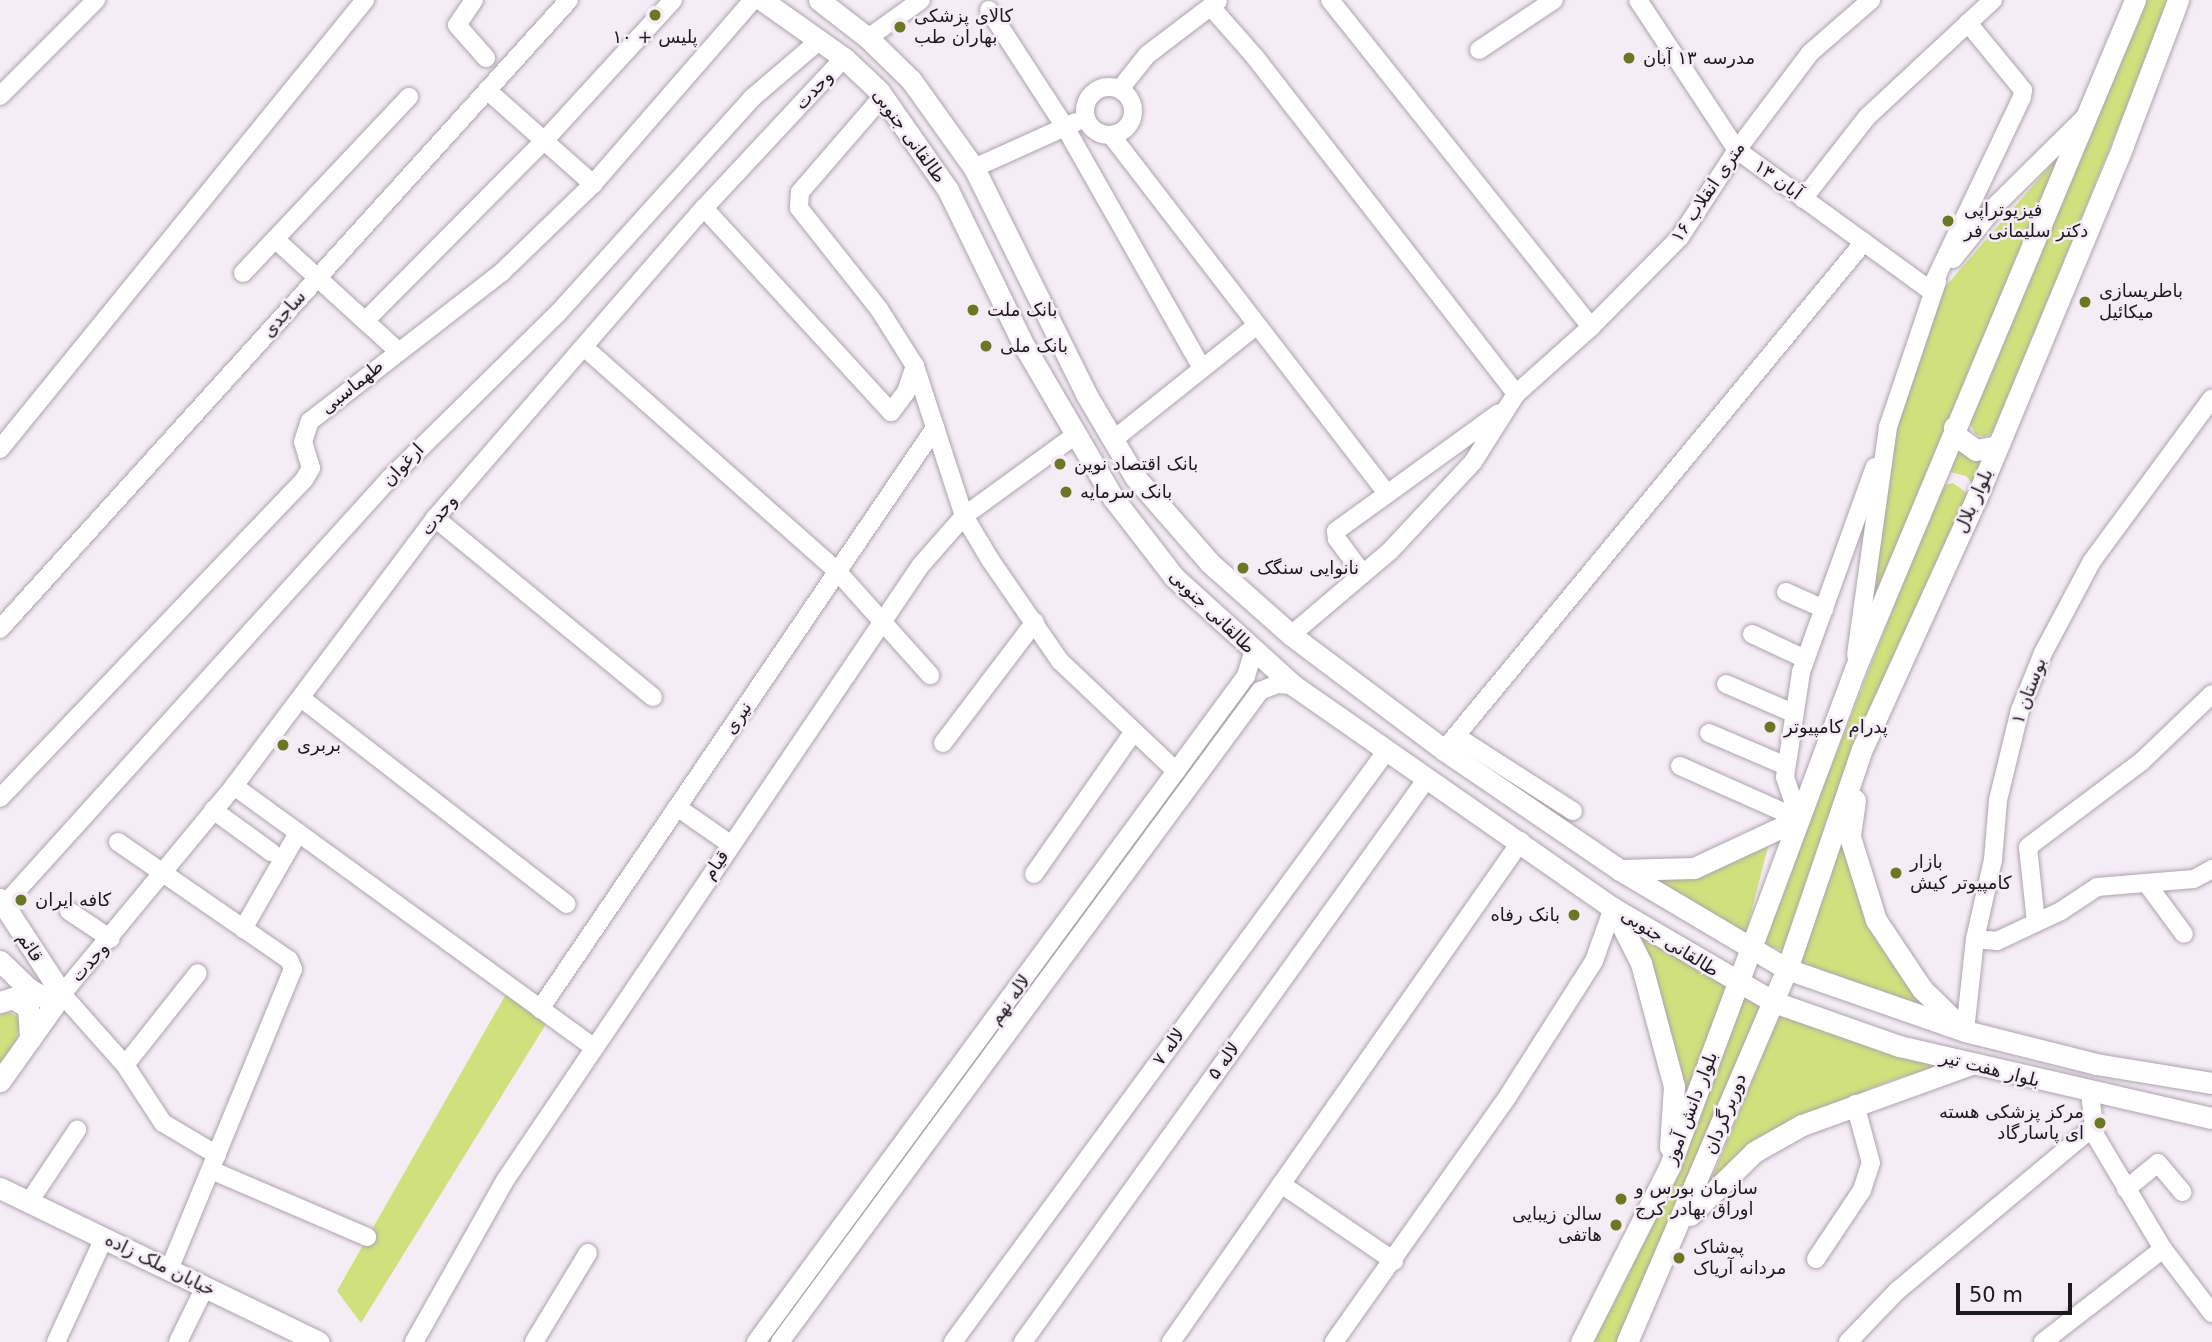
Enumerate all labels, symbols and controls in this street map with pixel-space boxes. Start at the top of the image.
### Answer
place label: کالای پزشکی بهاران طب [914,6,1013,48]
marker: پلیس + ۱۰ [647,7,663,23]
marker: کالای پزشکی بهاران طب [892,19,908,35]
place label: پلیس + ۱۰ [612,26,698,48]
place label: مدرسه ۱۳ آبان [1643,47,1755,69]
marker: مدرسه ۱۳ آبان [1621,50,1637,66]
street label: وحدت [790,66,838,114]
street label: طالقانی جنوبی [867,85,951,187]
street label: ۱۶ متری انقلاب [1666,138,1750,246]
street label: ۱۳ آبان [1750,155,1806,205]
place label: فیزیوتراپی دکتر سلیمانی فر [1964,200,2088,242]
marker: فیزیوتراپی دکتر سلیمانی فر [1938,211,1958,231]
place label: باطریسازی میکائیل [2099,281,2183,324]
street label: ساجدی [257,286,311,342]
marker: باطریسازی میکائیل [2077,294,2093,310]
place label: بانک ملت [987,299,1058,321]
marker: بانک ملت [965,302,981,318]
place label: بانک ملی [1000,335,1068,357]
marker: بانک ملی [978,338,994,354]
street label: طهماسبی [316,355,388,419]
street label: ارغوان [378,439,428,491]
place label: بانک اقتصاد نوین [1074,453,1198,475]
marker: بانک اقتصاد نوین [1052,456,1068,472]
street label: بلوار بلال [1950,465,1998,537]
place label: بانک سرمایه [1080,481,1172,503]
marker: بانک سرمایه [1058,484,1074,500]
street label: وحدت [416,490,462,540]
place label: نانوایی سنگک [1257,557,1359,579]
marker: نانوایی سنگک [1235,560,1251,576]
street label: طالقانی جنوبی [1164,566,1260,658]
street label: بوستان ۱ [2007,655,2051,727]
street label: نیری [719,698,757,738]
place label: پدرام کامپیوتر [1784,716,1888,738]
marker: پدرام کامپیوتر [1762,719,1778,735]
place label: بربری [297,734,341,756]
marker: بربری [275,737,291,753]
street label: قیام [698,846,734,884]
place label: بازار کامپیوتر کیش [1910,852,2011,894]
marker: بازار کامپیوتر کیش [1888,865,1904,881]
place label: کافه ایران [35,889,111,911]
marker: کافه ایران [13,892,29,908]
place label: بانک رفاه [1490,904,1560,926]
street label: طالقانی جنوبی [1617,904,1723,982]
marker: بانک رفاه [1566,907,1582,923]
street label: قائم [12,928,48,966]
street label: وحدت [67,938,113,986]
street label: لاله نهم [985,971,1035,1029]
street label: لاله ۷ [1148,1024,1190,1070]
street label: لاله ۵ [1203,1038,1245,1084]
street label: بلوار هفت تیر [1938,1046,2042,1092]
street label: بلوار دانش آموز [1660,1049,1722,1167]
street label: دوربرگردان [1699,1071,1751,1157]
place label: مرکز پزشکی هسته ای پاسارگاد [1939,1102,2084,1144]
marker: مرکز پزشکی هسته ای پاسارگاد [2090,1113,2110,1133]
place label: سازمان بورس و اوراق بهادر کرج [1635,1178,1758,1220]
marker: سازمان بورس و اوراق بهادر کرج [1613,1191,1629,1207]
place label: سالن زیبایی هاتفی [1512,1204,1602,1246]
marker: سالن زیبایی هاتفی [1608,1217,1624,1233]
street label: خیابان ملک زاده [101,1229,219,1301]
place label: پوشاک مردانه آریاک [1693,1237,1786,1280]
marker: پوشاک مردانه آریاک [1671,1250,1687,1266]
scale bar [1960,1268,2076,1312]
text: 50 m [1969,1283,2023,1307]

